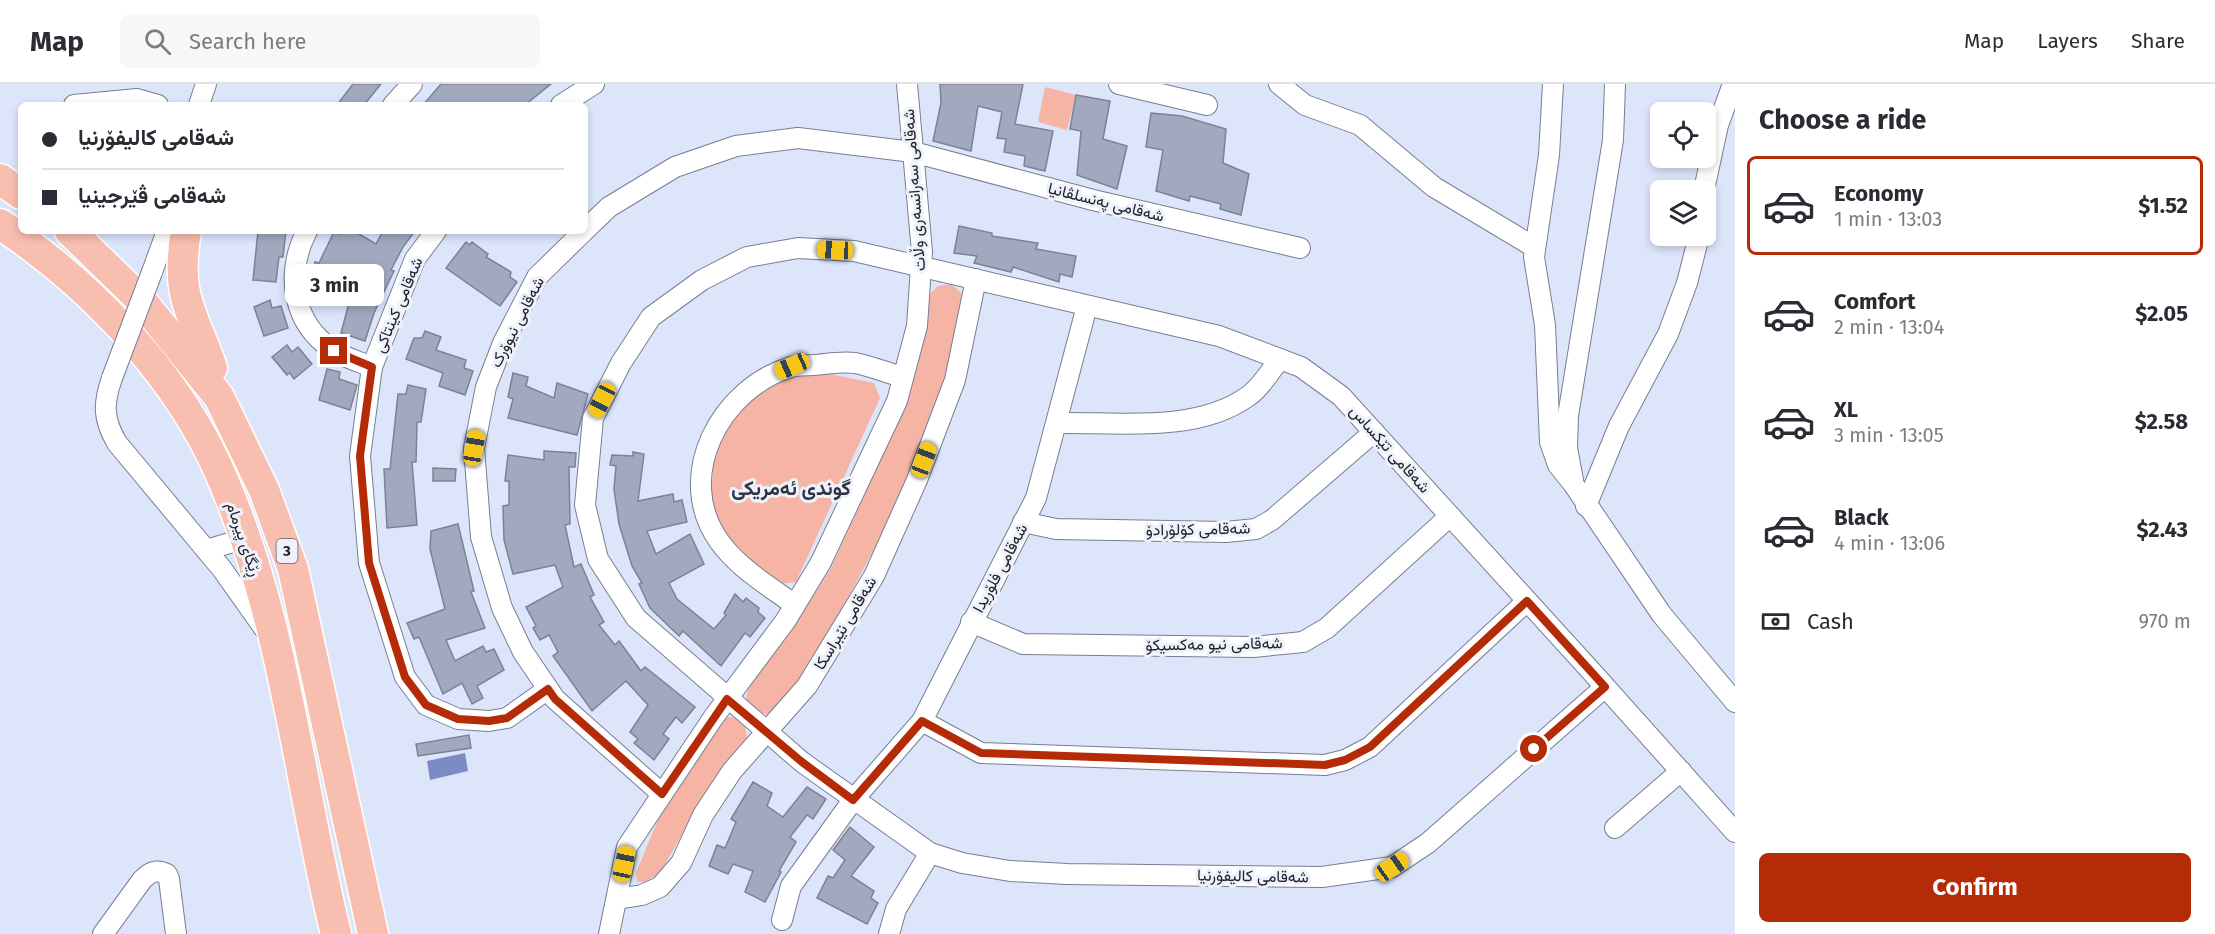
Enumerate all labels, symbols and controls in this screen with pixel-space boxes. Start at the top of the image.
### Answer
search box [120,14,540,68]
text: Map [30,25,84,58]
icon: search [141,25,174,58]
text: Search here [189,28,307,55]
text: Map [1964,28,2004,54]
text: Layers [2037,28,2098,54]
text: Share [2131,28,2185,54]
map controls [1650,102,1716,246]
button: locate [1650,102,1716,168]
text: Choose a ride [1759,104,1926,136]
street label: شەقامی سەرانسەری وڵات [899,108,930,272]
text: شەقامی کالیفۆرنیا [78,124,234,151]
street label: شەقامی پەنسلڤانیا [1045,178,1166,228]
icon: car [1762,179,1816,233]
button: layers [1650,180,1716,246]
text: Economy [1834,180,1923,207]
text: شەقامی ڤێرجینیا [78,182,226,209]
text: $1.52 [2138,192,2188,219]
text: 1 min · 13:03 [1834,207,1942,231]
car [817,240,853,260]
street label: شەقامی کینتاکی [369,254,428,356]
callout: 3 min [284,264,384,306]
text: 3 min [310,273,359,297]
street label: شەقامی نیوۆرک [486,273,549,371]
icon: car [1762,287,1816,341]
text: Comfort [1834,288,1915,315]
text: $2.05 [2135,300,2188,327]
text: 2 min · 13:04 [1834,315,1944,339]
route end [320,337,347,364]
car [772,350,812,382]
car [586,380,618,420]
icon: car [1762,395,1816,449]
text: XL [1834,396,1858,423]
street label: شەقامی تێکساس [1345,401,1434,497]
text: $2.58 [2135,408,2188,435]
text: 3 min · 13:05 [1834,423,1944,447]
car [462,429,486,467]
car [909,440,939,480]
district label: گوندی ئەمریکی [731,476,851,501]
street label: ڕێگای پیرمام [220,499,266,580]
icon: car [1762,503,1816,557]
text: Black [1834,504,1889,531]
text: $2.43 [2136,516,2188,543]
street label: شەقامی کۆلۆرادۆ [1145,519,1251,540]
street label: شەقامی فلۆریدا [969,520,1032,616]
text: 4 min · 13:06 [1834,531,1945,555]
road number: 3 [276,539,298,563]
street label: شەقامی نێبراسکا [810,573,881,674]
icon: cash [1759,605,1792,638]
text: Cash [1807,608,1854,635]
text: 970 m [2139,609,2191,633]
street label: شەقامی نیو مەکسیکۆ [1145,633,1283,656]
route start [1520,735,1547,762]
car [611,845,637,883]
car [1372,849,1412,885]
button: Confirm [1759,853,2191,922]
street label: شەقامی کالیفۆرنیا [1197,866,1309,887]

